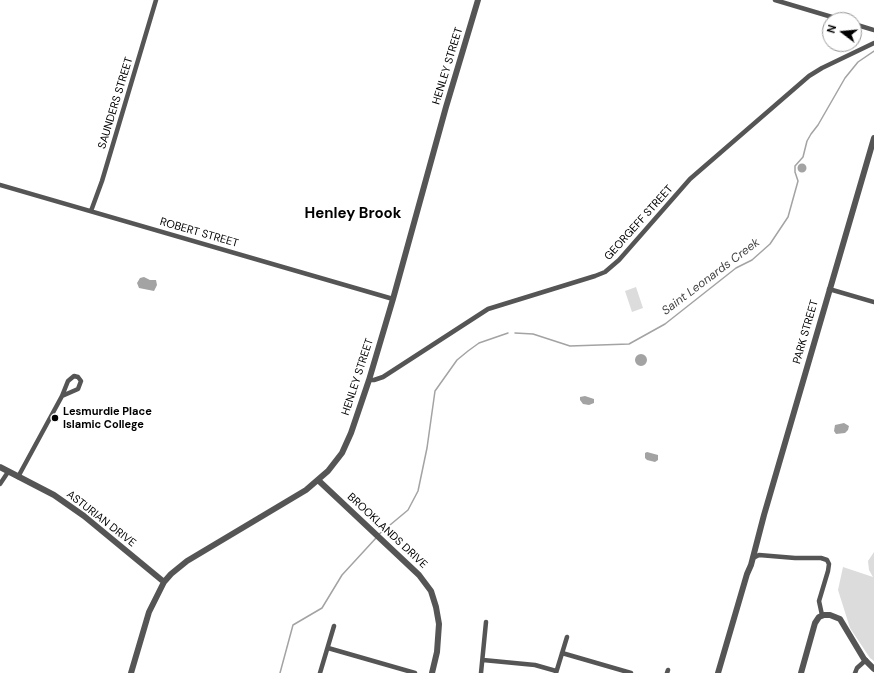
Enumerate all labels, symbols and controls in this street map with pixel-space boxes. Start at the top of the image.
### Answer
north arrow [822,12,862,52]
text: N [824,23,839,35]
street label: HENLEY STREET [430,26,466,106]
street label: SAUNDERS STREET [96,56,136,150]
street label: GEORGEFF STREET [602,183,676,263]
district label: Henley Brook [305,205,401,223]
street label: ROBERT STREET [158,215,240,251]
water label: Saint Leonards Creek [659,235,763,319]
street label: PARK STREET [791,298,821,366]
street label: HENLEY STREET [339,337,377,417]
place label: Lesmurdie Place Islamic College [63,405,152,431]
marker: Lesmurdie Place Islamic College [50,413,60,423]
street label: ASTURIAN DRIVE [64,488,138,550]
street label: BROOKLANDS DRIVE [344,491,430,571]

